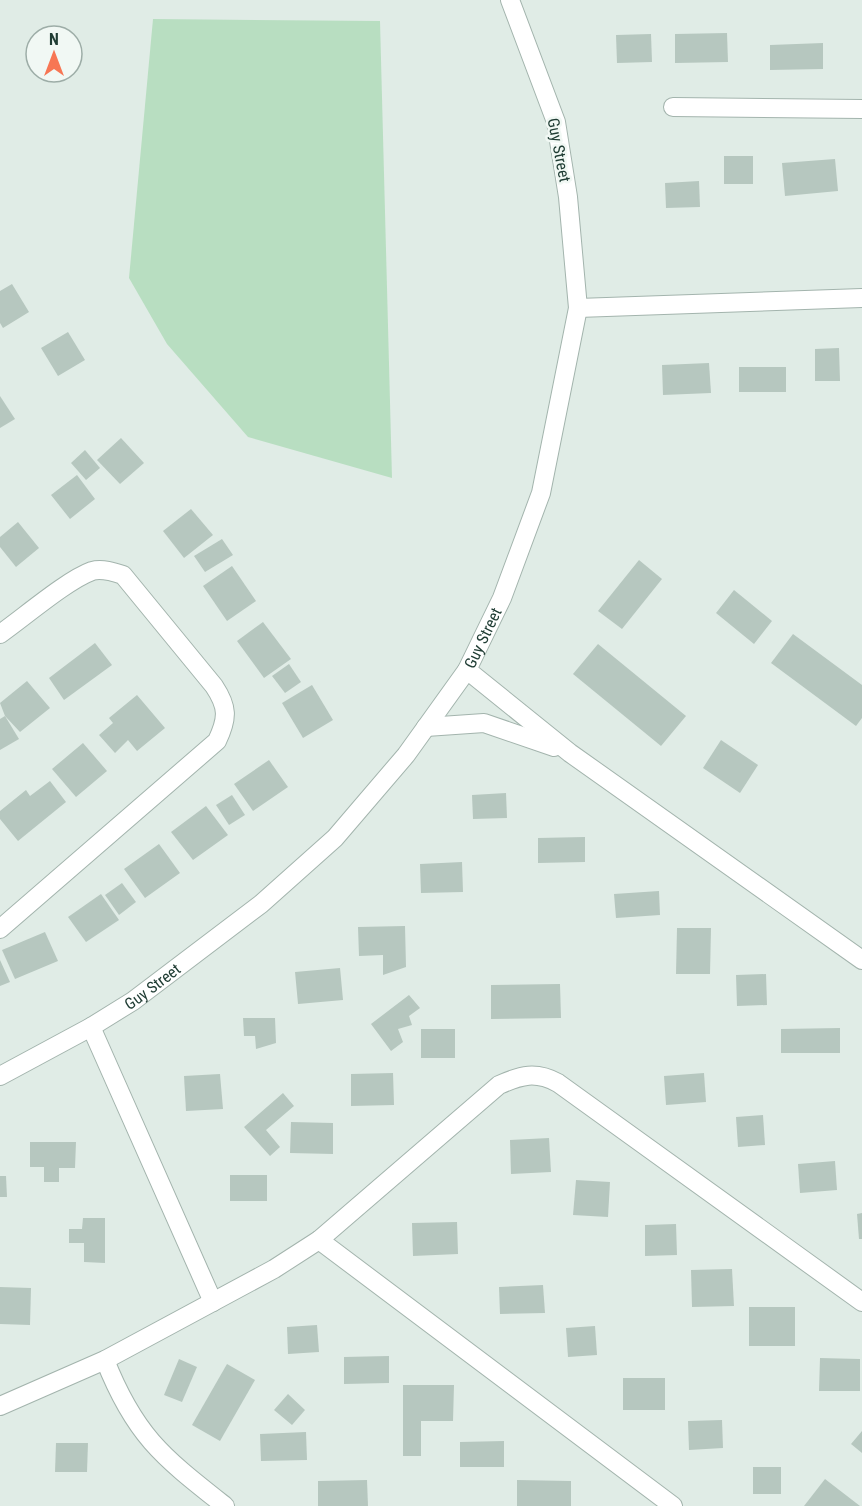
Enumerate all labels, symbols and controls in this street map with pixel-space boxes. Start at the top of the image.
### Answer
north arrow [24,24,84,84]
text: N [49,30,59,49]
street label: Guy Street [543,116,575,184]
street label: Guy Street [460,604,505,671]
street label: Guy Street [121,959,184,1013]

